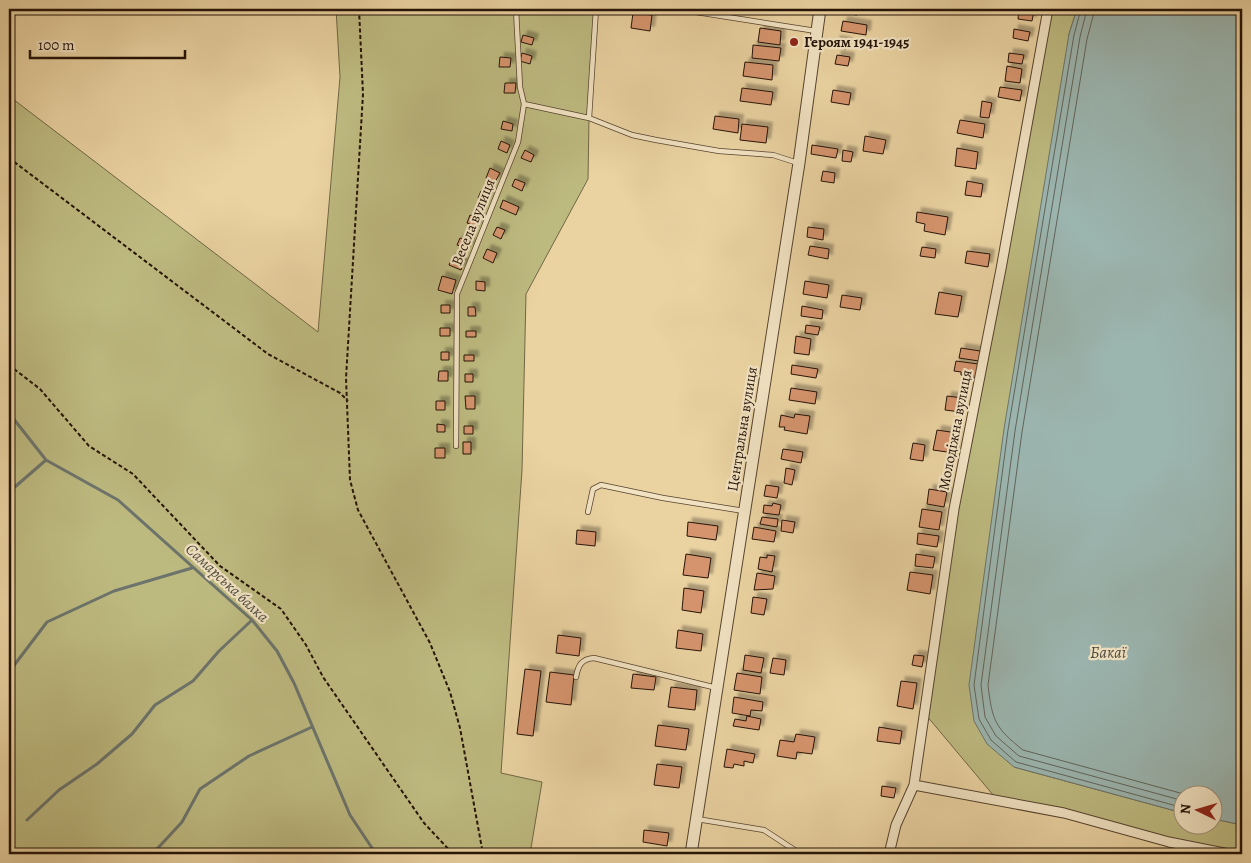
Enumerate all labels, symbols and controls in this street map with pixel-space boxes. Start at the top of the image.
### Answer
scale bar [30,28,185,60]
place label: Героям 1941-1945 [804,32,909,52]
text: 100 m [38,35,75,55]
marker: Героям 1941-1945 [788,36,800,48]
street label: Весела вулиця [447,176,499,268]
street label: Центральна вулиця [722,365,762,493]
street label: Молодіжна вулиця [934,368,976,492]
water label: Самарська балка [181,539,273,627]
water label: Бакаї [1090,642,1127,664]
north arrow [1174,786,1224,836]
text: N [1176,803,1195,815]

